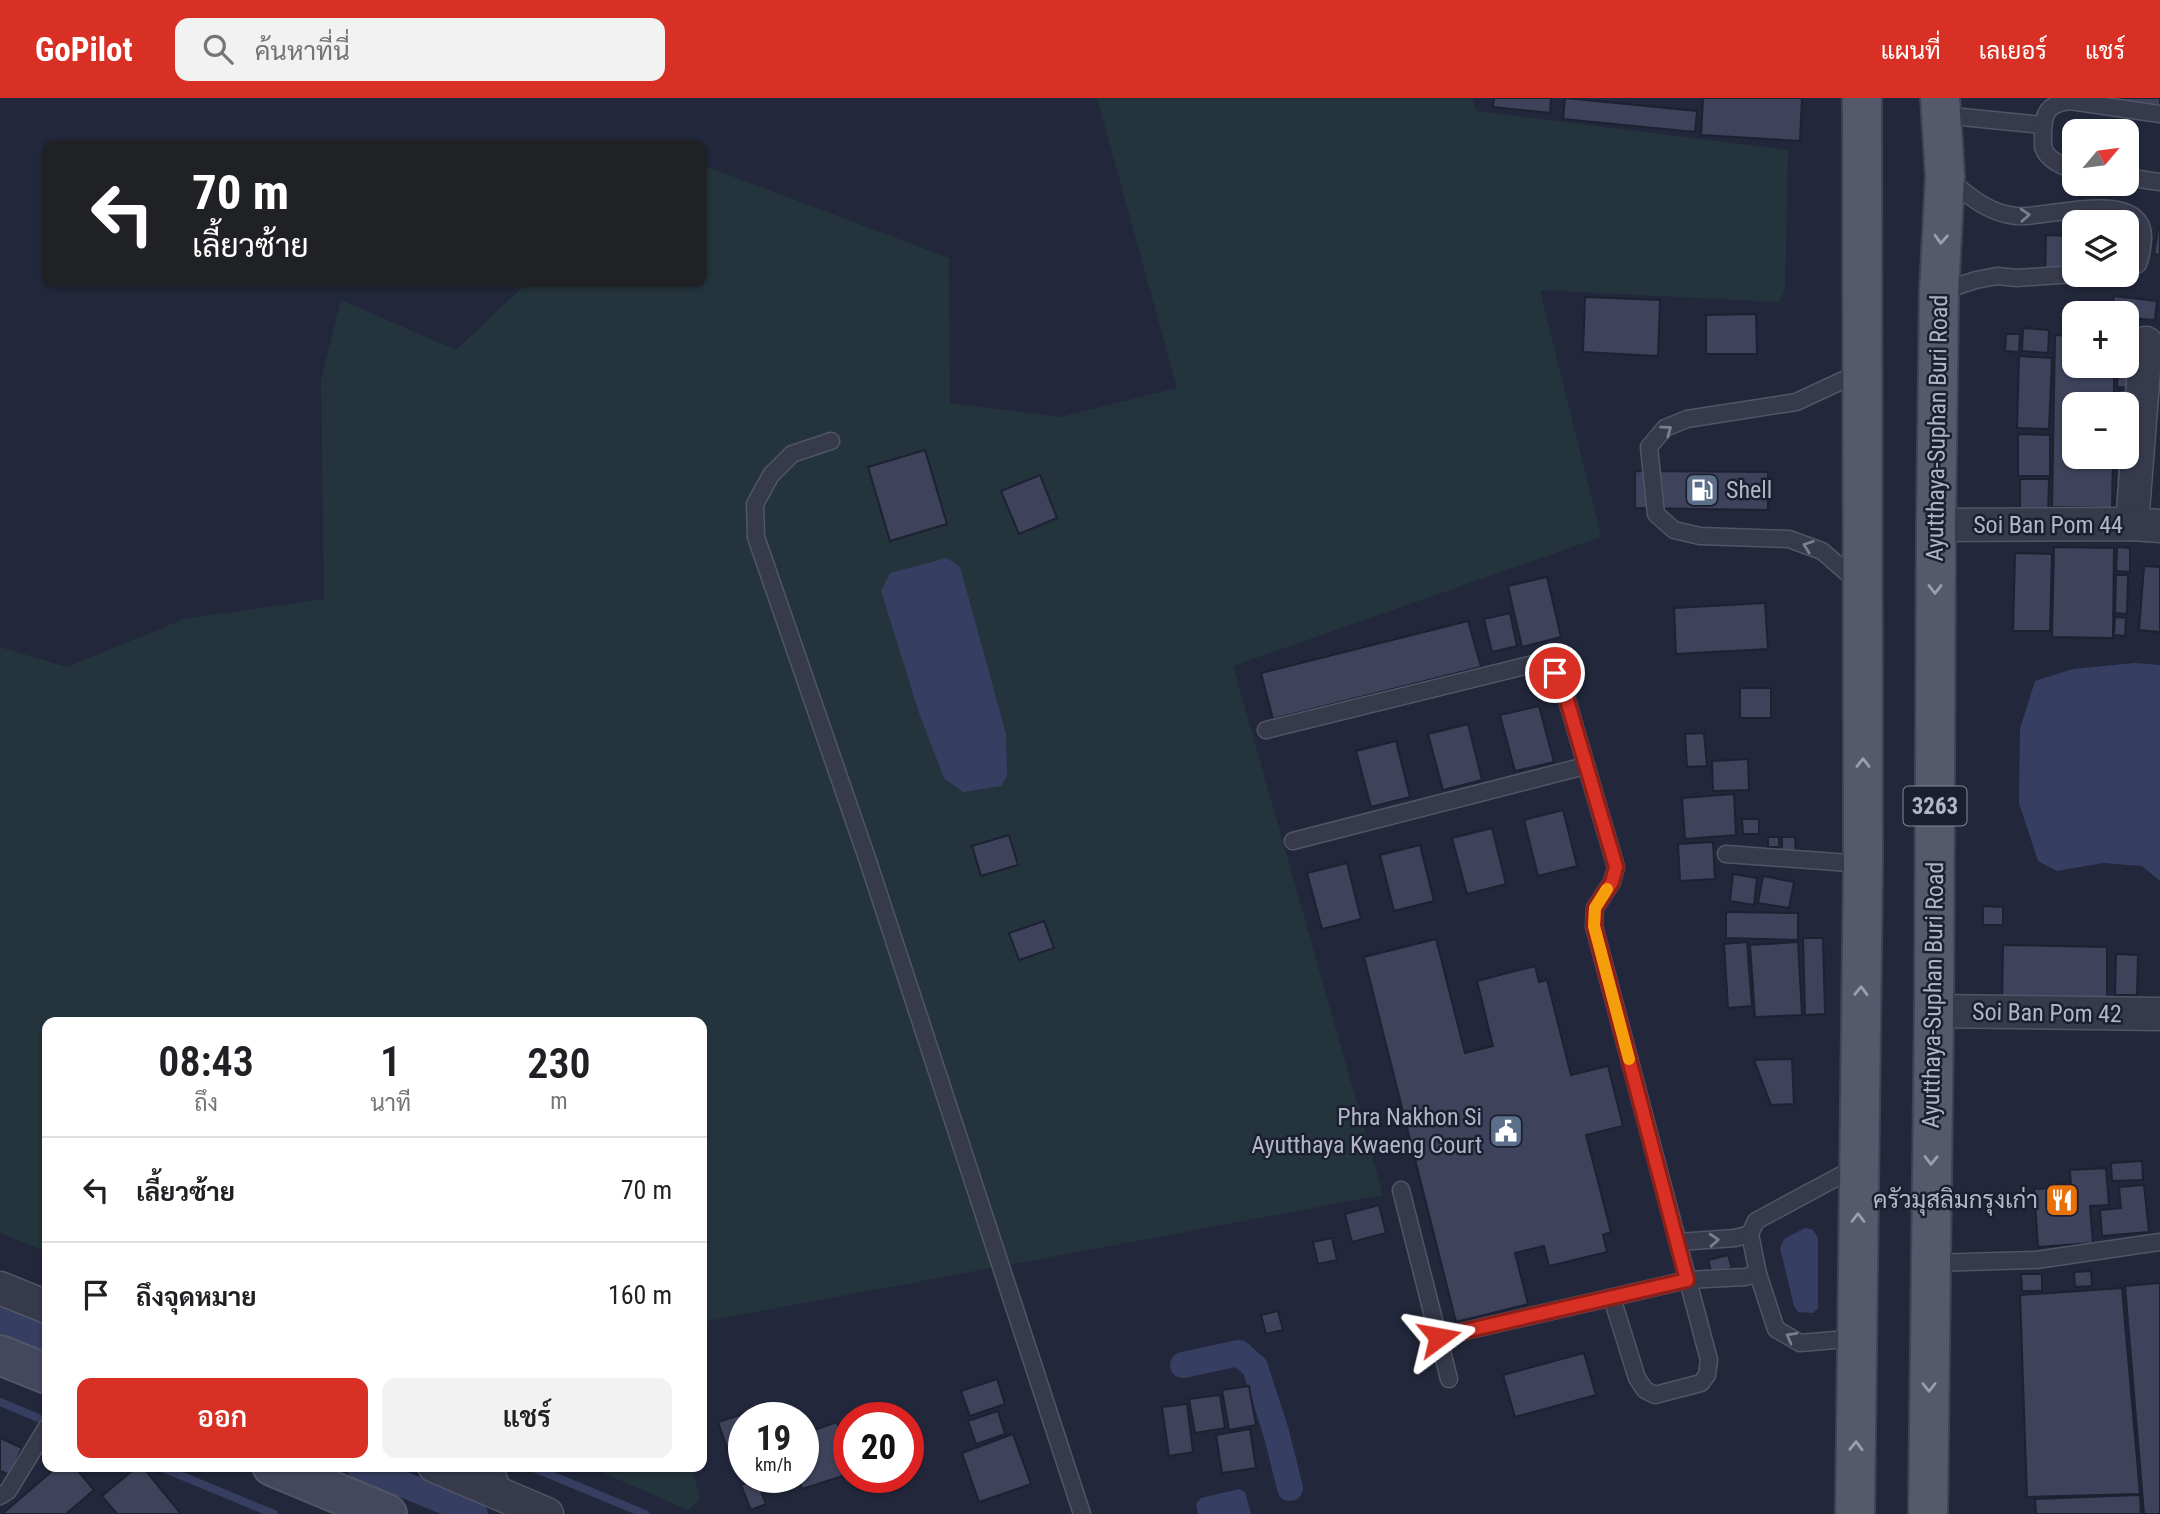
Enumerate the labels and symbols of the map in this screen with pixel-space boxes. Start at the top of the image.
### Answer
north arrow [2062,119,2138,196]
one-way arrow [2020,208,2031,223]
one-way arrow [1934,234,1949,245]
street label: Ayutthaya-Suphan Buri Road [1921,294,1953,562]
one-way arrow [1659,426,1671,438]
fuel station icon: Shell [1683,471,1721,509]
place label: Shell [1726,476,1772,504]
street label: Soi Ban Pom 44 [1973,511,2123,539]
one-way arrow [1802,540,1814,554]
one-way arrow [1927,585,1943,595]
pin [1525,643,1585,703]
one-way arrow [1855,758,1870,769]
road number: 3263 [1904,786,1966,826]
street label: Ayutthaya-Suphan Buri Road [1917,861,1949,1129]
one-way arrow [1853,985,1869,996]
street label: Soi Ban Pom 42 [1972,998,2122,1028]
place label: Phra Nakhon Si Ayutthaya Kwaeng Court [1251,1103,1482,1159]
public building icon: Phra Nakhon Si Ayutthaya Kwaeng Court [1487,1112,1525,1150]
one-way arrow [1924,1155,1939,1166]
restaurant icon: ครัวมุสลิมกรุงเก่า [2043,1181,2081,1219]
place label: ครัวมุสลิมกรุงเก่า [1873,1186,2038,1216]
one-way arrow [1850,1213,1866,1223]
one-way arrow [1709,1232,1720,1247]
position arrow [1402,1300,1476,1374]
one-way arrow [1786,1332,1799,1346]
one-way arrow [1921,1383,1937,1393]
speed limit sign: 20 [833,1402,924,1493]
one-way arrow [1848,1440,1864,1451]

